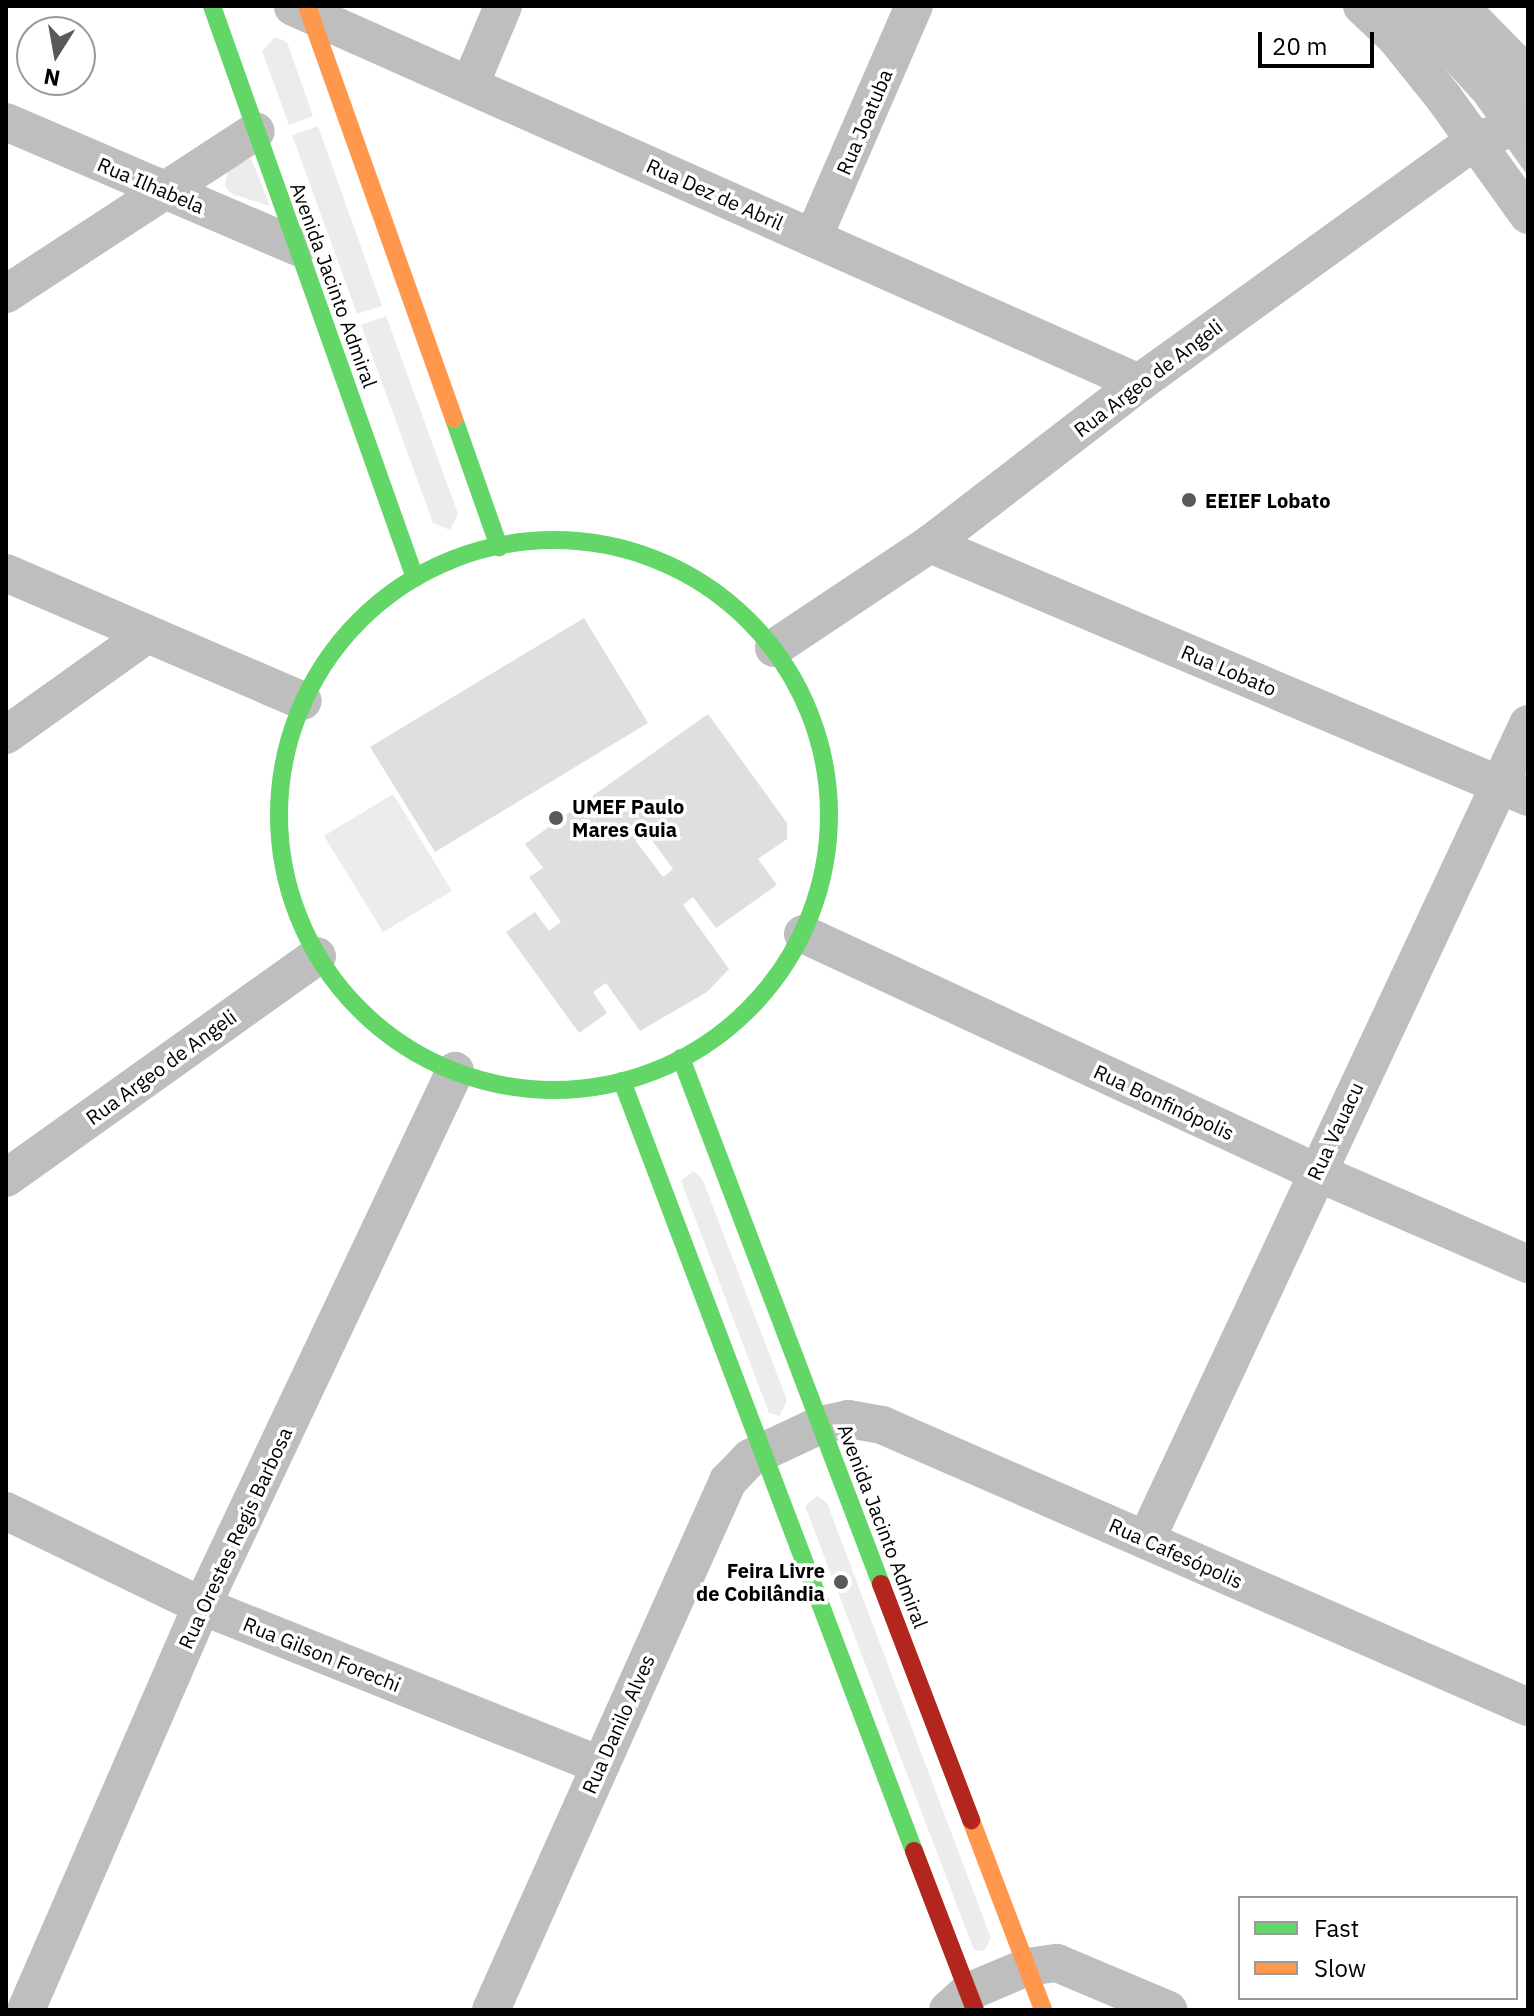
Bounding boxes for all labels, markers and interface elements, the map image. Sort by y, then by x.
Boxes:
north arrow [16,16,96,96]
scale bar [1262,16,1378,66]
text: 20 m [1272,30,1327,62]
text: N [41,62,62,94]
street label: Rua Joatuba [831,66,897,178]
street label: Rua Ilhabela [94,152,208,218]
street label: Rua Dez de Abril [643,153,787,235]
street label: Avenida Jacinto Admiral [286,179,382,391]
street label: Rua Argeo de Angeli [1069,314,1227,442]
place label: EEIEF Lobato [1205,488,1330,512]
marker: EEIEF Lobato [1180,491,1198,509]
street label: Rua Lobato [1178,639,1280,701]
place label: UMEF Paulo Mares Guia [572,794,684,841]
marker: UMEF Paulo Mares Guia [547,809,565,827]
street label: Rua Argeo de Angeli [81,1004,241,1130]
street label: Rua Bonfinópolis [1090,1059,1238,1145]
street label: Rua Vauacu [1302,1078,1368,1184]
street label: Avenida Jacinto Admiral [833,1420,933,1632]
street label: Rua Orestes Regis Barbosa [173,1423,297,1653]
street label: Rua Cafesópolis [1105,1513,1247,1593]
place label: Feira Livre de Cobilândia [696,1558,825,1605]
marker: Feira Livre de Cobilândia [832,1573,850,1591]
street label: Rua Gilson Forechi [240,1612,404,1696]
street label: Rua Danilo Alves [577,1651,659,1797]
legend [1238,1896,1518,2000]
text: Fast [1314,1912,1359,1944]
text: Slow [1314,1952,1366,1984]

